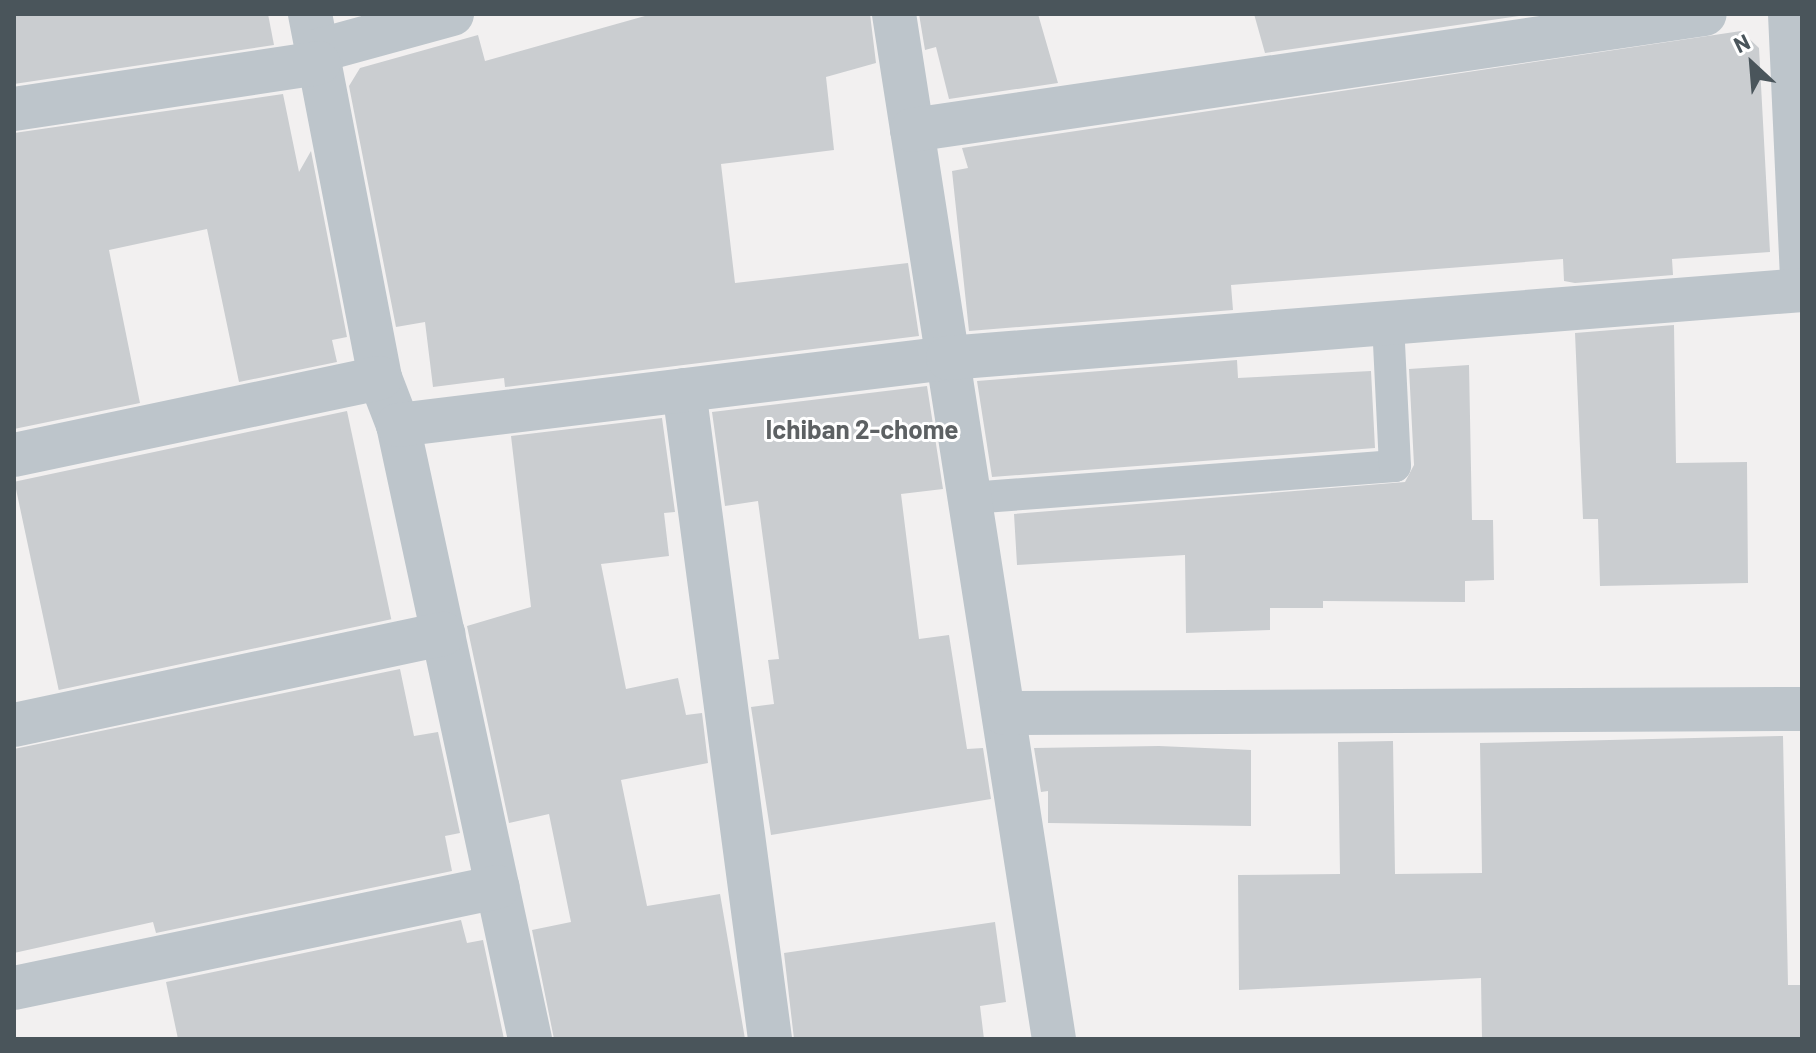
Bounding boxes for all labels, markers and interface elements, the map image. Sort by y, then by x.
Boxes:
north arrow [1712,24,1792,104]
text: N [1729,28,1754,57]
district label: Ichiban 2-chome [765,413,959,445]

